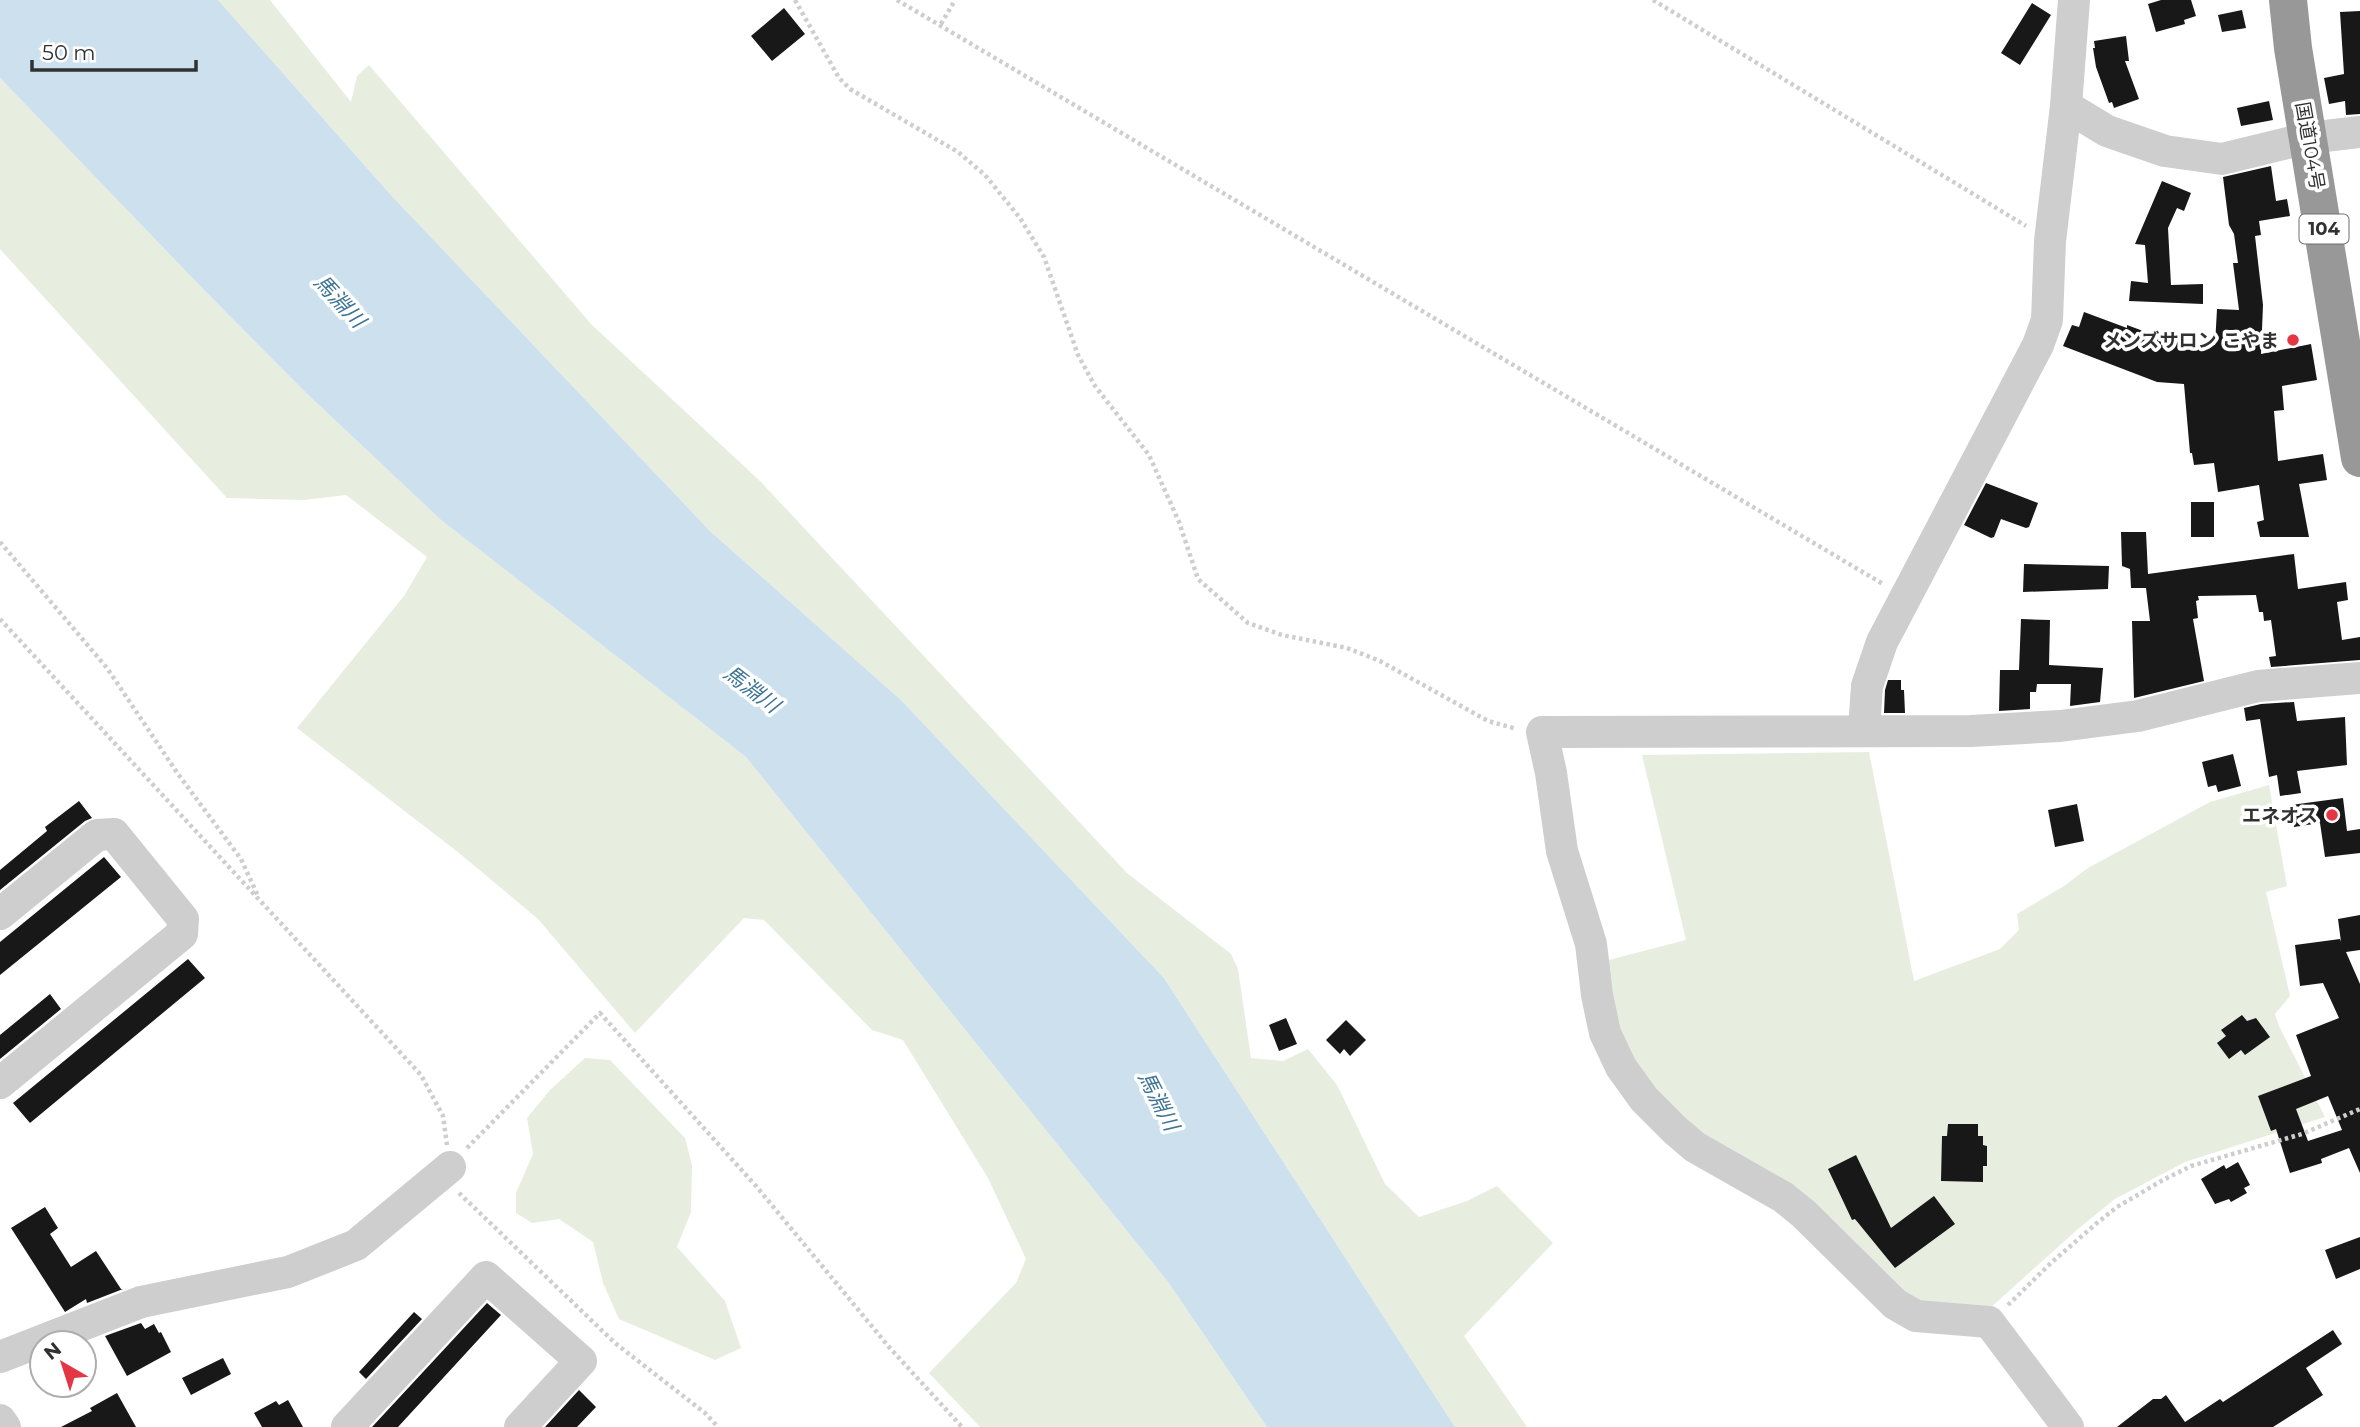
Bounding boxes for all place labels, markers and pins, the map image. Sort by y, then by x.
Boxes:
place label: メンズサロン こやま [2103,329,2279,352]
marker: メンズサロン こやま [2285,332,2301,348]
place label: エネオス [2242,804,2318,827]
marker: エネオス [2324,807,2340,823]

